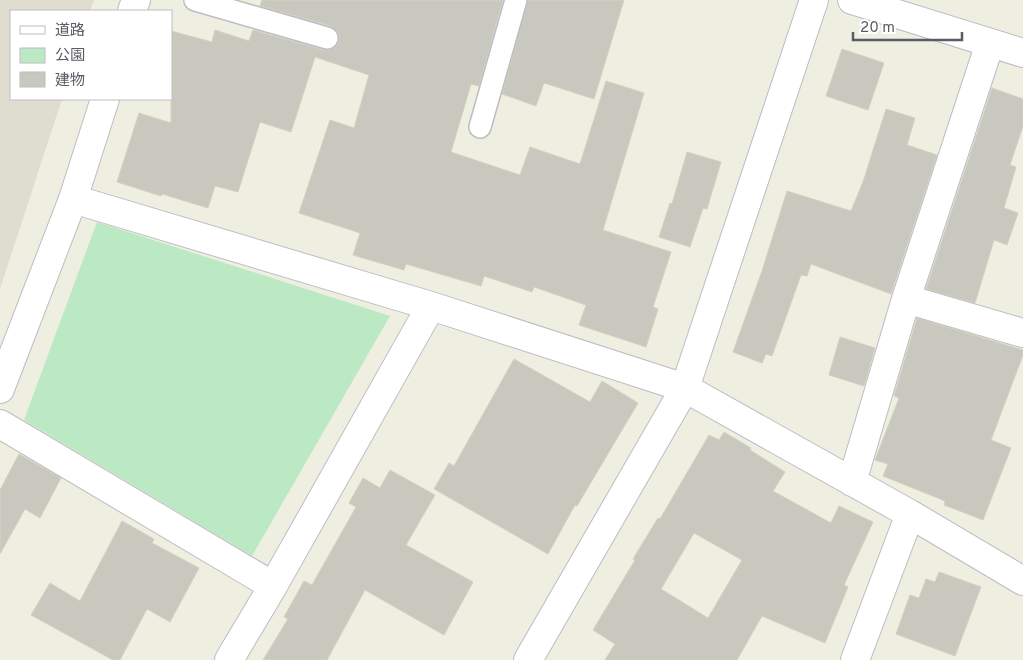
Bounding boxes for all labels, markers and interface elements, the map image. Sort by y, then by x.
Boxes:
legend [10,10,172,100]
scale bar [853,10,962,42]
text: 20 m [860,19,895,38]
text: 道路 [55,22,85,41]
text: 公園 [55,47,85,66]
text: 建物 [55,72,85,91]

